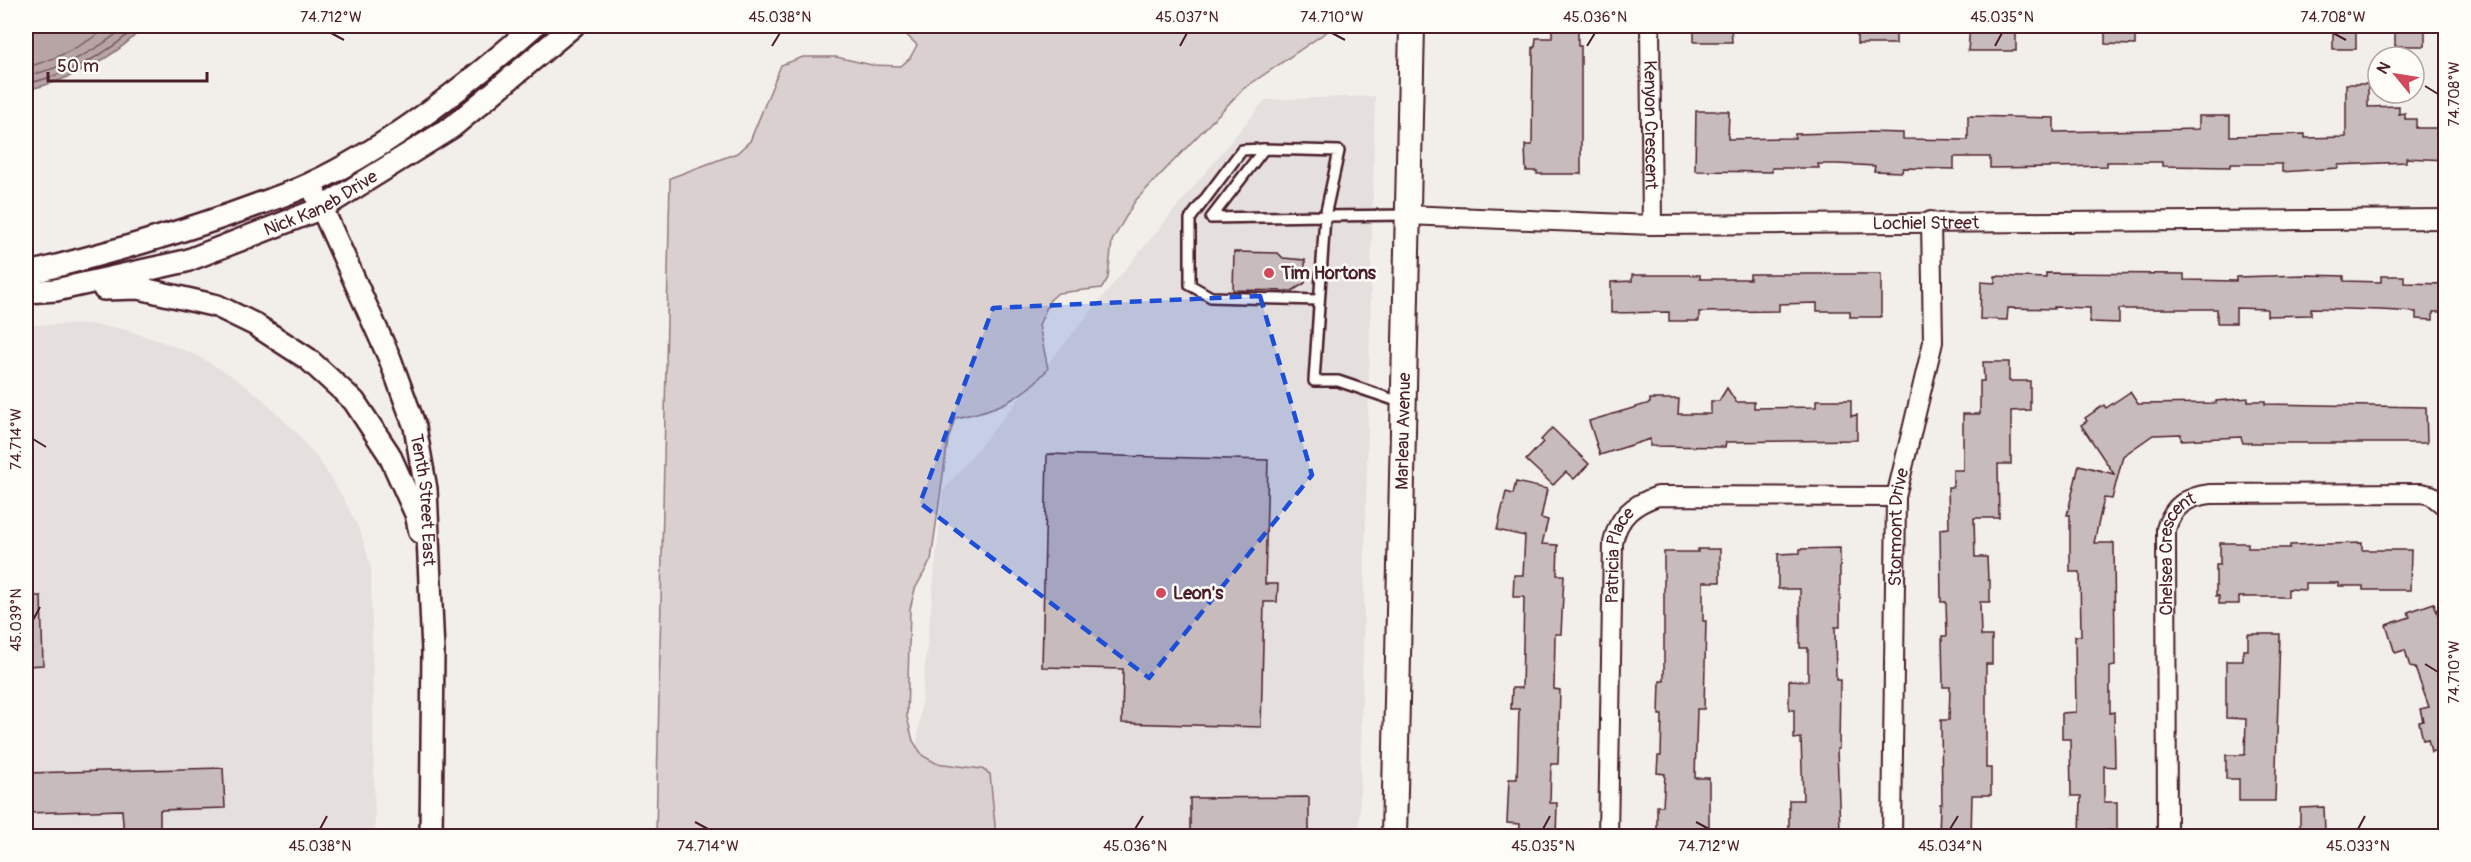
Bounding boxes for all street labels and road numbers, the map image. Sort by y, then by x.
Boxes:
street label: Kenyon Crescent [1638,60,1663,191]
street label: Nick Kaneb Drive [261,165,382,242]
street label: Lochiel Street [1872,212,1980,235]
street label: Marleau Avenue [1391,372,1416,490]
street label: Tenth Street East [404,432,440,567]
street label: Stormont Drive [1884,466,1915,587]
street label: Chelsea Crescent [2155,487,2200,616]
street label: Patricia Place [1601,502,1640,604]

